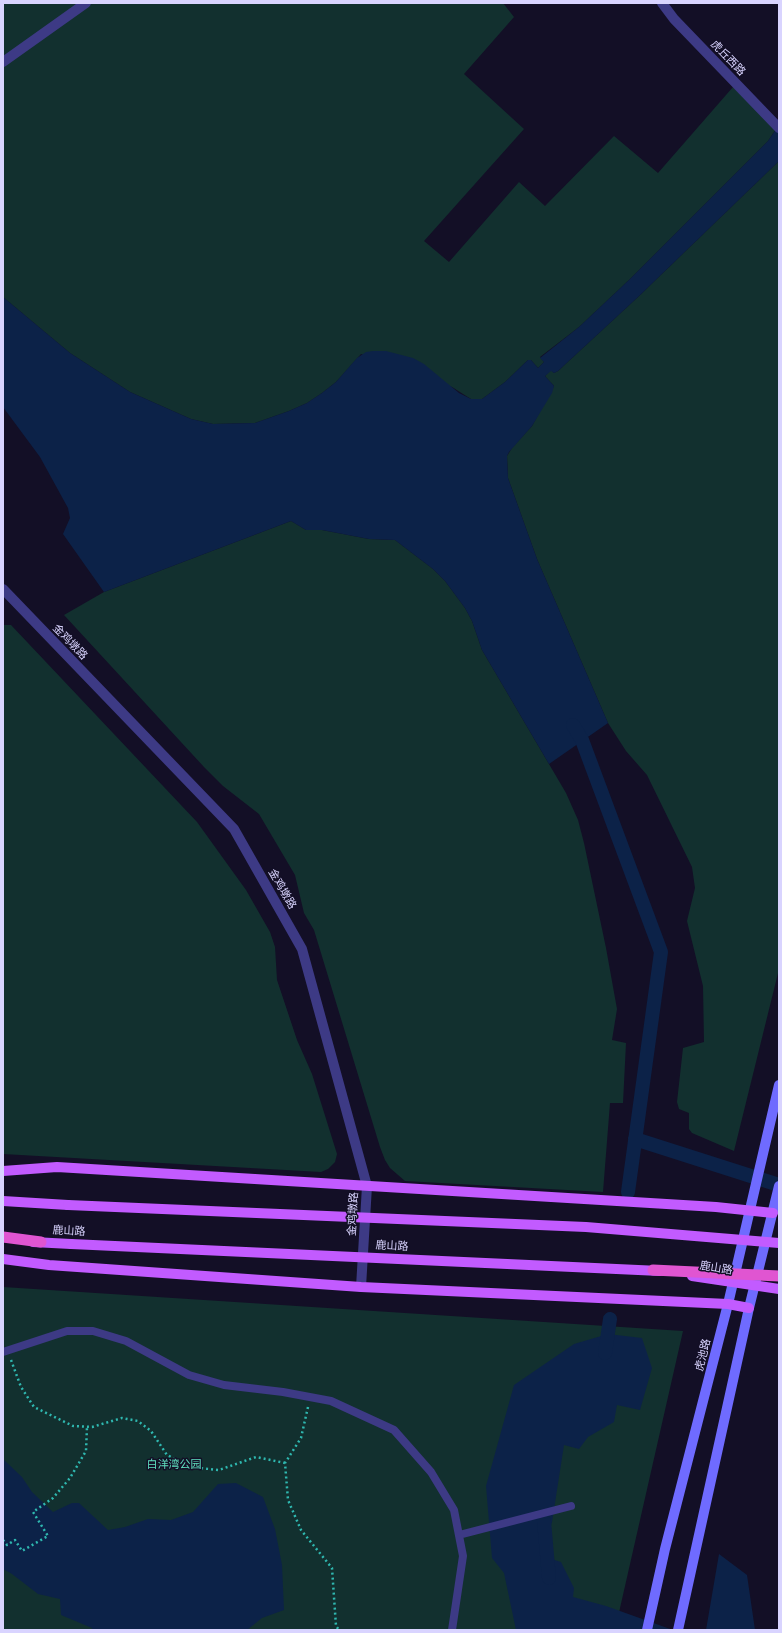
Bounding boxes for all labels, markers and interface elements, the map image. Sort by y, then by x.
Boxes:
street label: 虎丘西路 [708,38,748,78]
street label: 金鸡墩路 [50,622,90,662]
street label: 金鸡墩路 [265,867,299,911]
street label: 金鸡墩路 [345,1192,361,1236]
street label: 鹿山路 [52,1224,86,1238]
street label: 鹿山路 [375,1239,409,1253]
street label: 鹿山路 [699,1259,733,1277]
street label: 虎池路 [693,1337,713,1373]
park label: 白洋湾公园 [147,1458,201,1472]

